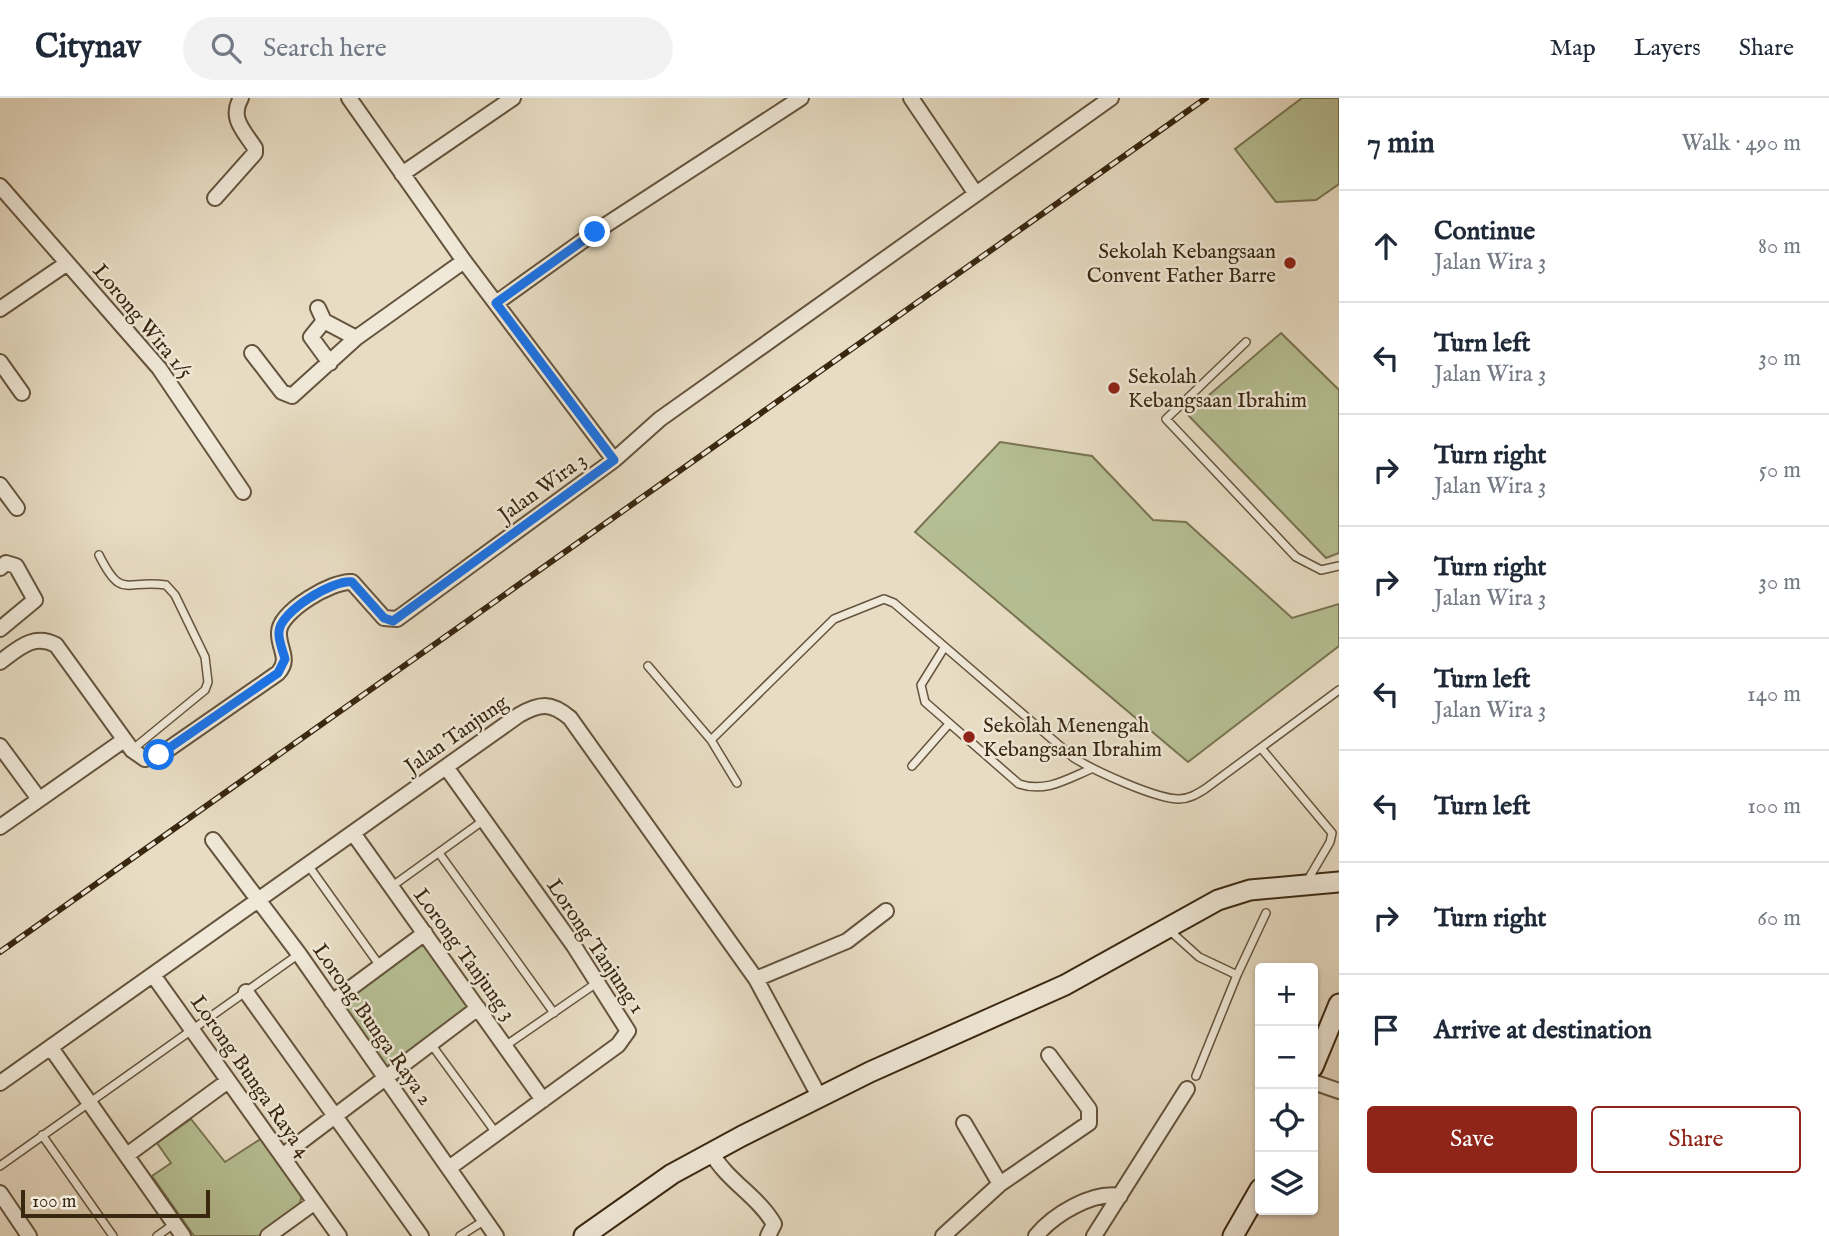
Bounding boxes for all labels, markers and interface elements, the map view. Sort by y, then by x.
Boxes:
search box [183,17,673,80]
text: Citynav [35,27,141,69]
icon: search [207,29,245,67]
text: Search here [263,32,387,65]
text: Map [1550,33,1596,64]
text: Layers [1634,33,1701,64]
text: Share [1739,33,1794,64]
text: 7 min [1367,125,1435,163]
text: Walk · 490 m [1681,129,1801,158]
text: Continue [1434,215,1535,248]
route end [579,216,610,247]
icon: ahead [1367,227,1405,265]
text: 80 m [1758,232,1801,261]
place label: Sekolah Kebangsaan Convent Father Barre [1087,239,1276,290]
text: Jalan Wira 3 [1434,248,1546,277]
marker: Sekolah Kebangsaan Convent Father Barre [1282,255,1298,271]
street label: Lorong Wira 1/5 [86,259,198,385]
text: Turn left [1434,327,1531,360]
icon: left [1367,339,1405,377]
text: 30 m [1758,344,1801,373]
text: Jalan Wira 3 [1434,360,1546,389]
place label: Sekolah Kebangsaan Ibrahim [1128,364,1307,415]
marker: Sekolah Kebangsaan Ibrahim [1106,380,1122,396]
text: Turn right [1434,439,1547,472]
street label: Jalan Wira 3 [492,447,592,530]
icon: right [1367,451,1405,489]
text: 50 m [1759,456,1801,485]
text: Jalan Wira 3 [1434,472,1546,501]
text: Turn right [1434,551,1547,584]
icon: right [1367,563,1405,601]
text: 30 m [1758,568,1801,597]
text: Jalan Wira 3 [1434,584,1546,613]
text: Turn left [1434,663,1531,696]
icon: left [1367,675,1405,713]
text: 140 m [1747,680,1801,709]
street label: Jalan Tanjung [398,689,514,782]
text: Jalan Wira 3 [1434,696,1546,725]
place label: Sekolah Menengah Kebangsaan Ibrahim [983,713,1162,764]
marker: Sekolah Menengah Kebangsaan Ibrahim [961,729,977,745]
route start [143,739,174,770]
icon: left [1367,787,1405,825]
text: Turn left [1434,790,1531,823]
text: 100 m [1747,792,1801,821]
street label: Lorong Tanjung 1 [540,874,650,1020]
street label: Lorong Tanjung 3 [407,883,521,1026]
icon: right [1367,899,1405,937]
text: Turn right [1434,902,1547,935]
text: 60 m [1757,904,1801,933]
street label: Lorong Bunga Raya 2 [306,938,438,1111]
map controls [1255,963,1318,1215]
button: + [1255,963,1318,1026]
street label: Lorong Bunga Raya 4 [184,990,316,1164]
icon: arrive [1367,1011,1405,1049]
text: Arrive at destination [1434,1014,1652,1047]
button: − [1255,1026,1318,1089]
button: locate [1255,1089,1318,1152]
button: Save [1367,1106,1577,1173]
button: Share [1591,1106,1801,1173]
button: layers [1255,1152,1318,1215]
scale bar [21,1187,210,1219]
text: 100 m [32,1190,76,1214]

